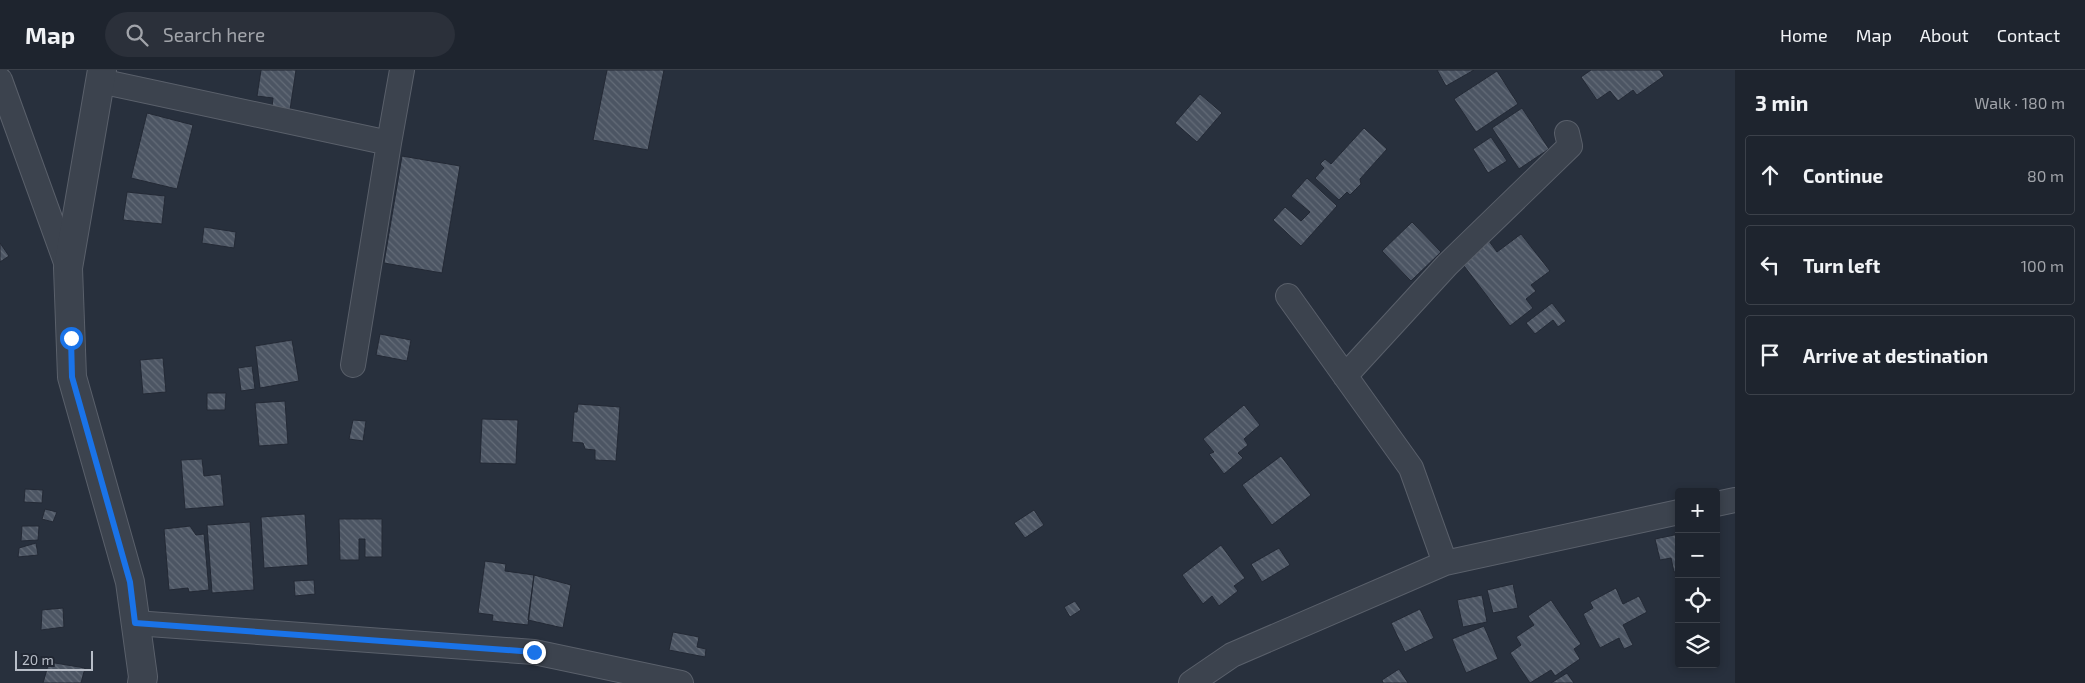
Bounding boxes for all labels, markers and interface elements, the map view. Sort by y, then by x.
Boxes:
search box [105,12,455,57]
text: Map [25,20,75,49]
icon: search [123,21,151,49]
text: Search here [163,23,265,46]
text: Home [1780,24,1828,46]
text: Map [1856,24,1892,46]
text: About [1920,24,1969,46]
text: Contact [1997,24,2060,46]
text: 3 min [1755,90,1808,115]
text: Walk · 180 m [1974,93,2065,112]
icon: ahead [1756,161,1784,189]
text: Continue [1803,164,1883,187]
text: 80 m [2027,166,2064,185]
icon: left [1756,251,1784,279]
text: Turn left [1803,254,1880,277]
text: 100 m [2021,256,2064,275]
route start [60,327,83,350]
icon: arrive [1756,341,1784,369]
text: Arrive at destination [1803,344,1988,367]
map controls [1675,488,1720,668]
button: + [1675,488,1720,533]
button: − [1675,533,1720,578]
button: locate [1675,578,1720,623]
button: layers [1675,623,1720,668]
route end [523,641,546,664]
scale bar [15,648,92,671]
text: 20 m [22,651,54,668]

